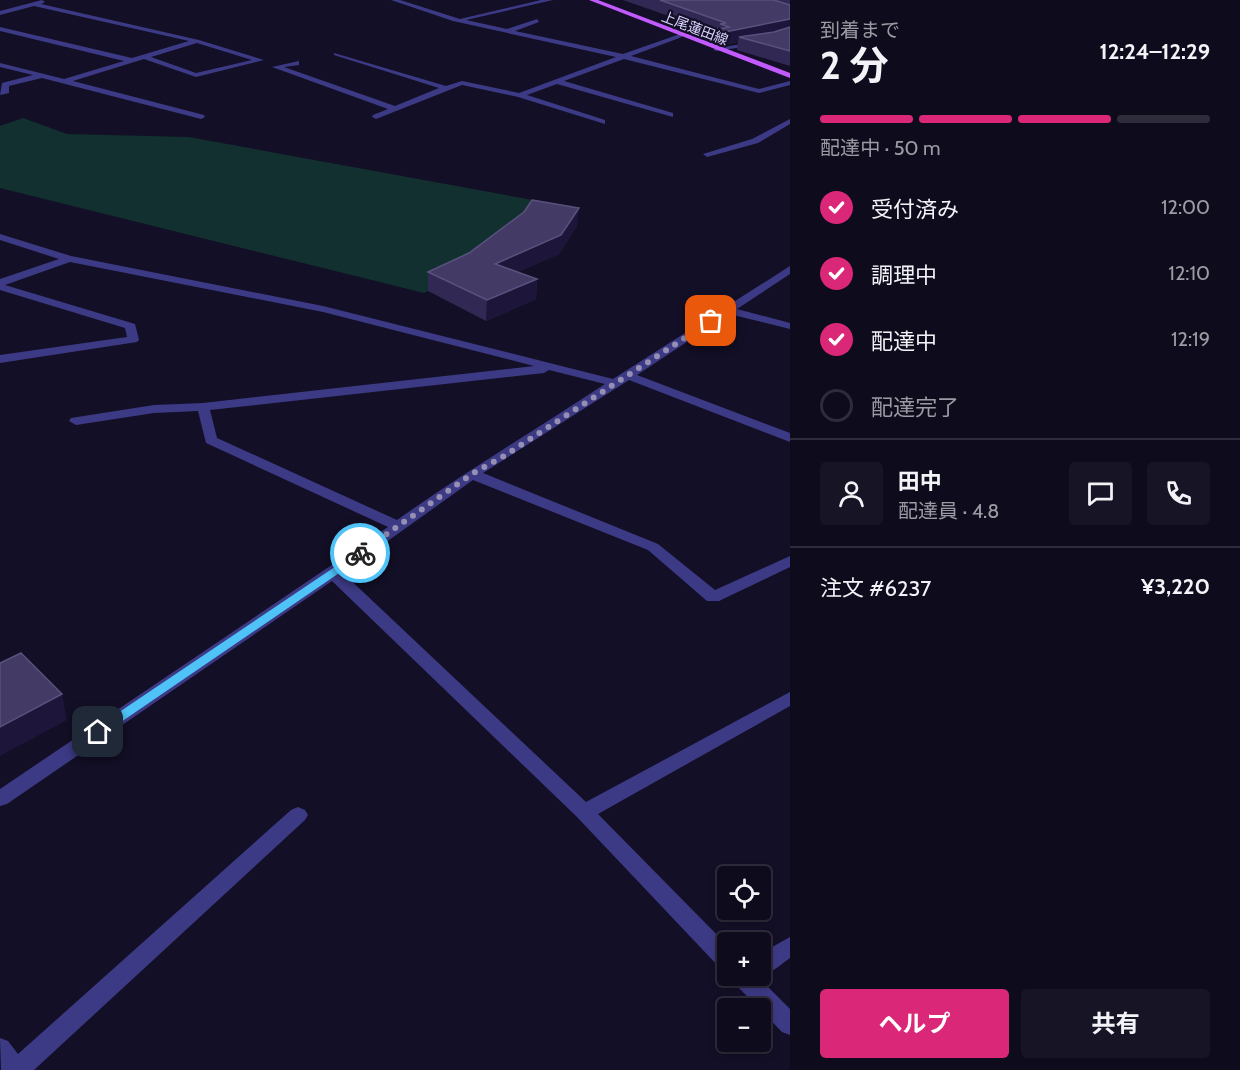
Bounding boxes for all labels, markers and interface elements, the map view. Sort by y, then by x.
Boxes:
street label: 上尾蓮田線 [659,7,731,49]
text: 到着まで [820,18,900,42]
text: 12:24–12:29 [1100,38,1210,65]
text: 2 分 [820,41,888,89]
text: 配達中 · 50 m [820,136,941,160]
icon: check [820,191,853,224]
text: 12:00 [1161,195,1210,219]
text: 受付済み [871,196,959,223]
icon: check [820,257,853,290]
text: 12:10 [1168,261,1210,285]
text: 調理中 [871,262,937,289]
pin [685,295,736,346]
icon: bag [694,304,727,337]
icon: check [820,323,853,356]
text: 12:19 [1171,327,1210,351]
text: 配達中 [871,328,937,355]
text: 配達完了 [871,394,959,421]
button: person [820,462,883,525]
button: chat [1069,462,1132,525]
button: phone [1147,462,1210,525]
text: 田中 [898,468,942,495]
text: 配達員 · 4.8 [898,499,999,523]
courier [330,523,390,583]
icon: bike [344,537,377,570]
text: ¥3,220 [1141,573,1210,600]
text: 注文 #6237 [820,575,931,602]
pin [72,706,123,757]
icon: home [81,715,114,748]
map controls [717,866,771,1052]
button: locate [717,866,771,920]
button: + [717,932,771,986]
button: ヘルプ [820,989,1009,1058]
button: 共有 [1021,989,1210,1058]
button: − [717,998,771,1052]

